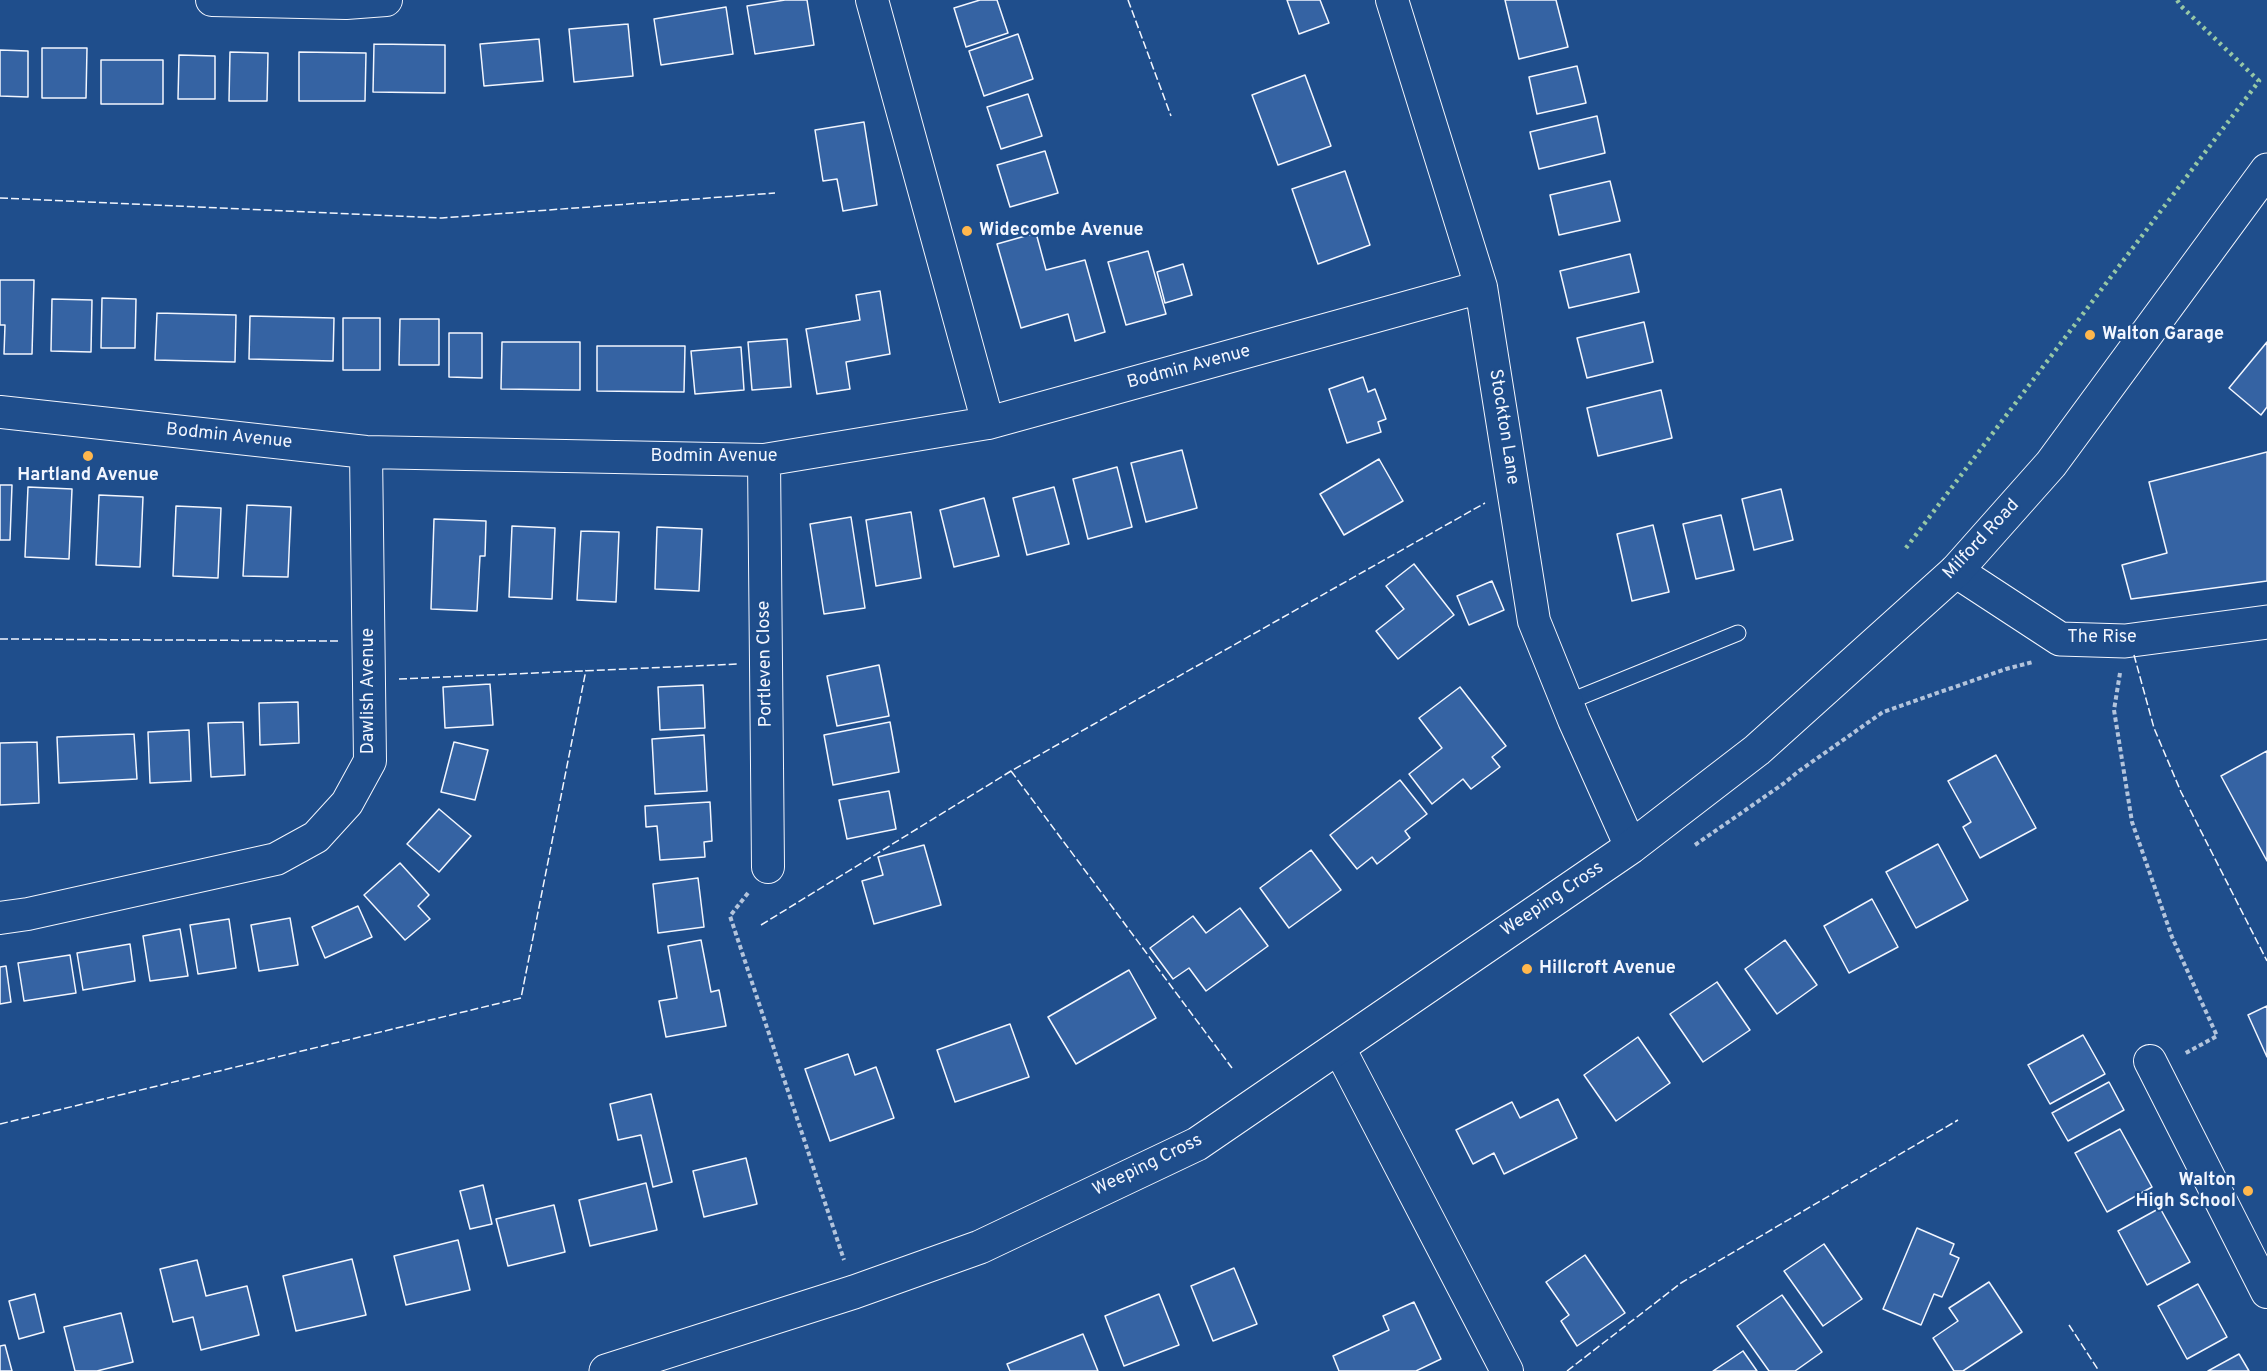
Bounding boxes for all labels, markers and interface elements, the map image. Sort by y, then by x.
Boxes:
place label: Widecombe Avenue [979,220,1144,242]
marker: Widecombe Avenue [960,224,974,238]
place label: Walton Garage [2102,324,2224,346]
marker: Walton Garage [2083,328,2097,342]
street label: Bodmin Avenue [1125,341,1253,395]
street label: Stockton Lane [1483,368,1523,486]
street label: Bodmin Avenue [165,420,293,454]
street label: Bodmin Avenue [651,446,777,468]
marker: Hartland Avenue [81,449,95,463]
place label: Hartland Avenue [17,465,159,487]
street label: Milford Road [1939,495,2025,585]
street label: Portleven Close [754,601,778,727]
street label: The Rise [2067,627,2137,649]
street label: Dawlish Avenue [358,628,380,754]
street label: Weeping Cross [1498,858,1608,942]
place label: Hillcroft Avenue [1539,958,1676,980]
marker: Hillcroft Avenue [1520,962,1534,976]
street label: Weeping Cross [1090,1130,1206,1202]
place label: Walton High School [2135,1170,2236,1212]
marker: Walton High School [2241,1184,2255,1198]

